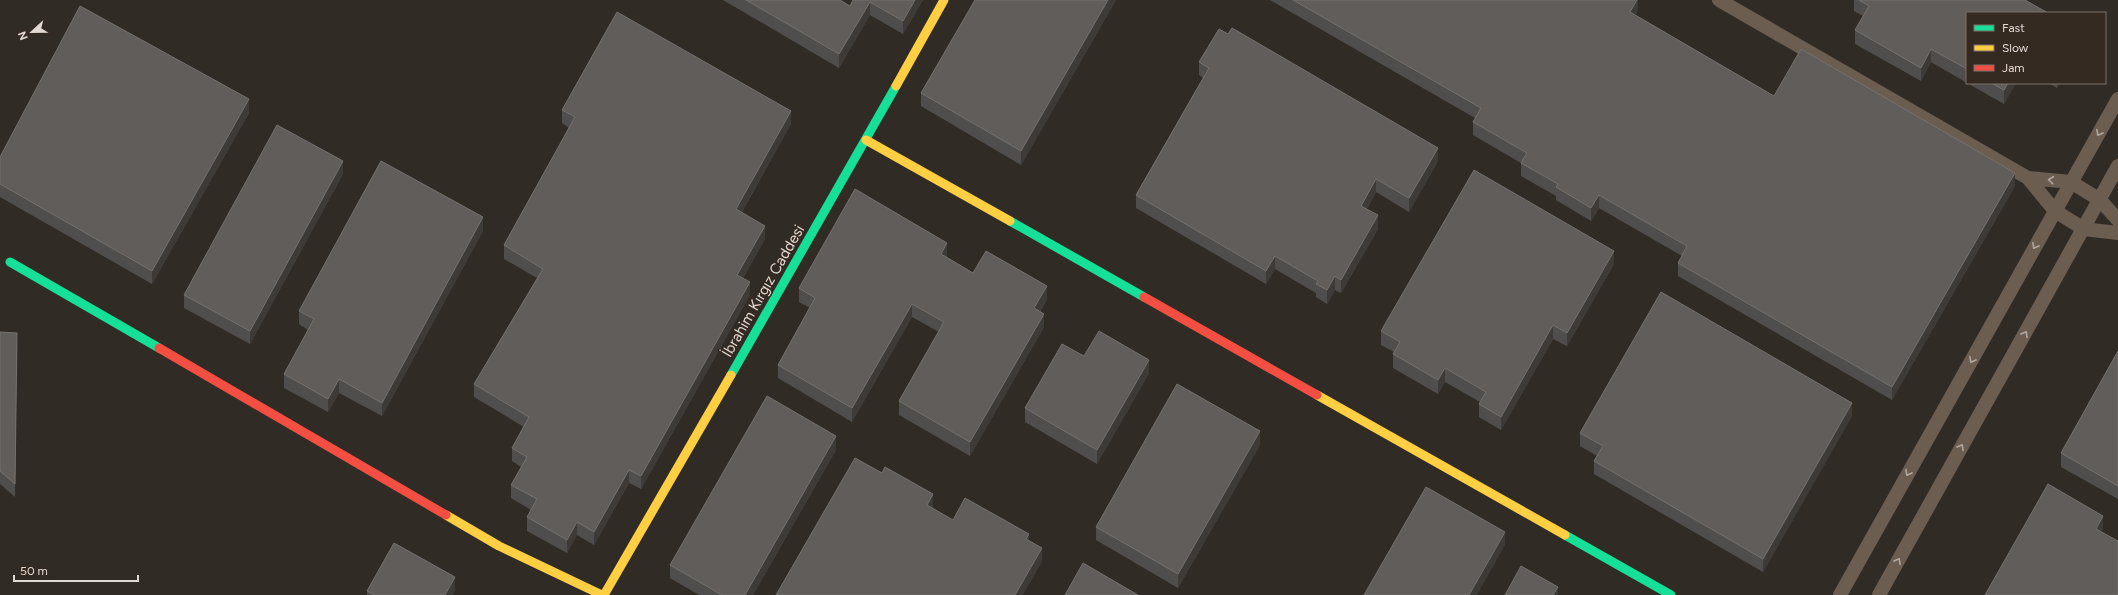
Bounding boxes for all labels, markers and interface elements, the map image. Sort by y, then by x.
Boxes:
north arrow [12,12,52,52]
legend [1966,12,2106,84]
text: Fast [2002,21,2025,35]
text: N [16,29,31,42]
text: Slow [2002,41,2029,55]
text: Jam [2002,61,2025,75]
one-way arrow [2096,129,2103,136]
one-way arrow [2048,176,2054,185]
street label: İbrahim Kırgız Caddesi [718,222,808,360]
one-way arrow [2033,242,2040,249]
one-way arrow [2020,331,2027,338]
one-way arrow [1969,355,1976,363]
one-way arrow [1957,444,1964,452]
one-way arrow [1906,469,1913,476]
scale bar [14,557,138,583]
one-way arrow [1893,558,1901,565]
text: 50 m [20,564,48,578]

